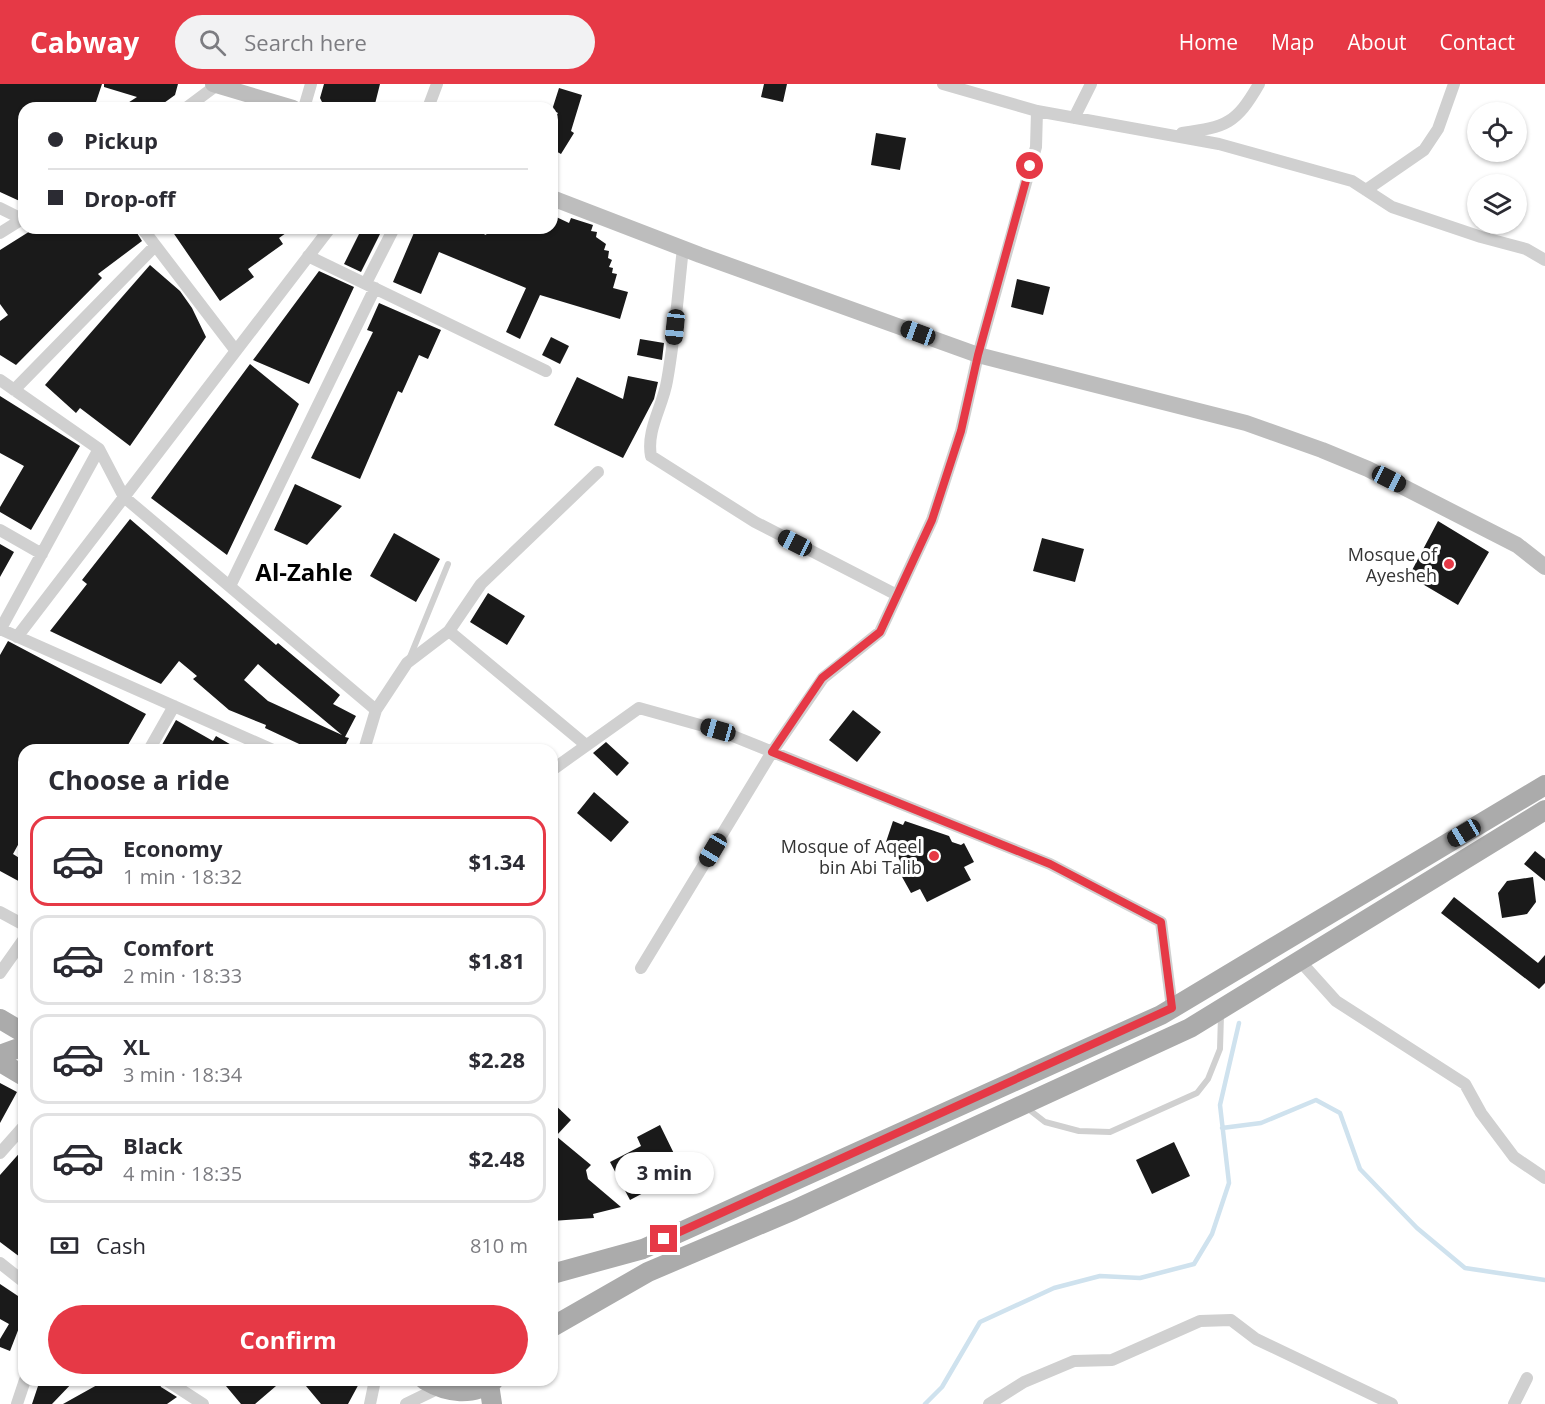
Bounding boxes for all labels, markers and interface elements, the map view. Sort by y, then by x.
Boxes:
search box [175,15,595,69]
text: Cabway [30,23,139,61]
icon: search [196,26,229,59]
text: Search here [244,27,367,57]
text: Home [1179,28,1238,56]
text: Map [1271,28,1314,56]
text: About [1347,28,1407,56]
text: Contact [1440,28,1515,56]
map controls [1467,102,1527,234]
button: locate [1467,102,1527,162]
text: Pickup [84,125,158,155]
route start [1016,152,1043,179]
button: layers [1467,174,1527,234]
text: Drop-off [84,183,176,213]
car [664,308,686,346]
car [898,318,938,348]
car [1369,463,1409,495]
car [775,527,815,559]
place label: Mosque of Ayesheh [1348,542,1438,587]
district label: Al-Zahle [255,555,353,588]
marker: Mosque of Ayesheh [1442,557,1456,571]
car [698,716,738,744]
text: Choose a ride [48,761,230,798]
car [1444,816,1484,850]
car [696,830,730,870]
text: Economy [123,833,222,863]
icon: car [51,834,105,888]
place label: Mosque of Aqeel bin Abi Talib [781,834,922,879]
text: $1.34 [468,846,525,876]
marker: Mosque of Aqeel bin Abi Talib [927,849,941,863]
text: 1 min · 18:32 [123,863,242,890]
text: Comfort [123,932,214,962]
icon: car [51,933,105,987]
text: $1.81 [468,945,525,975]
text: 2 min · 18:33 [123,962,242,989]
text: XL [123,1031,150,1061]
icon: car [51,1032,105,1086]
text: $2.28 [468,1044,525,1074]
text: 3 min · 18:34 [123,1061,242,1088]
text: Black [123,1130,183,1160]
icon: car [51,1131,105,1185]
text: $2.48 [468,1143,525,1173]
callout: 3 min [614,1152,714,1194]
text: 3 min [637,1159,692,1186]
text: 4 min · 18:35 [123,1160,242,1187]
route end [650,1225,677,1252]
icon: cash [48,1229,81,1262]
text: Cash [96,1230,146,1260]
text: 810 m [470,1232,528,1259]
button: Confirm [48,1305,528,1374]

